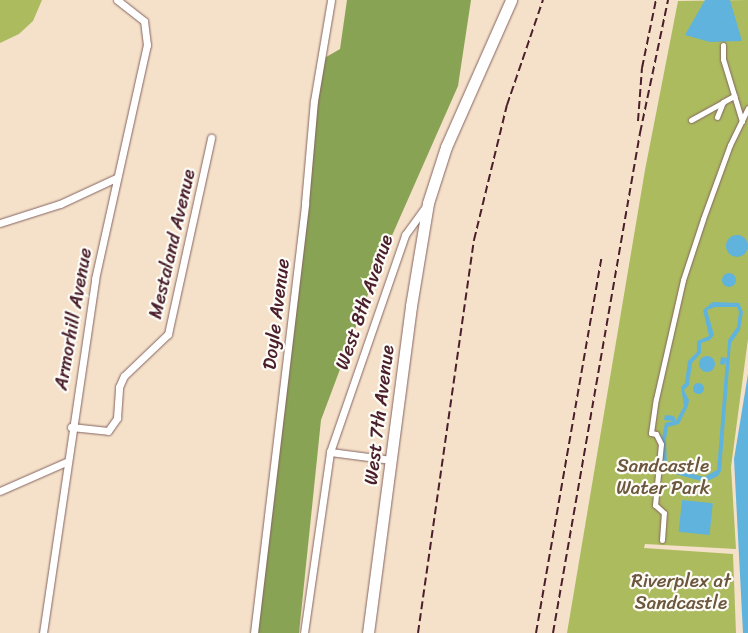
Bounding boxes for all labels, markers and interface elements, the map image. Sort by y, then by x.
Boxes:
street label: Mestaland Avenue [144,167,200,321]
street label: West 8th Avenue [330,231,398,373]
street label: Armorhill Avenue [49,246,97,392]
street label: Doyle Avenue [258,257,294,371]
street label: West 7th Avenue [359,344,399,486]
park label: Sandcastle Water Park [616,455,710,499]
park label: Riverplex at Sandcastle [631,570,731,614]

